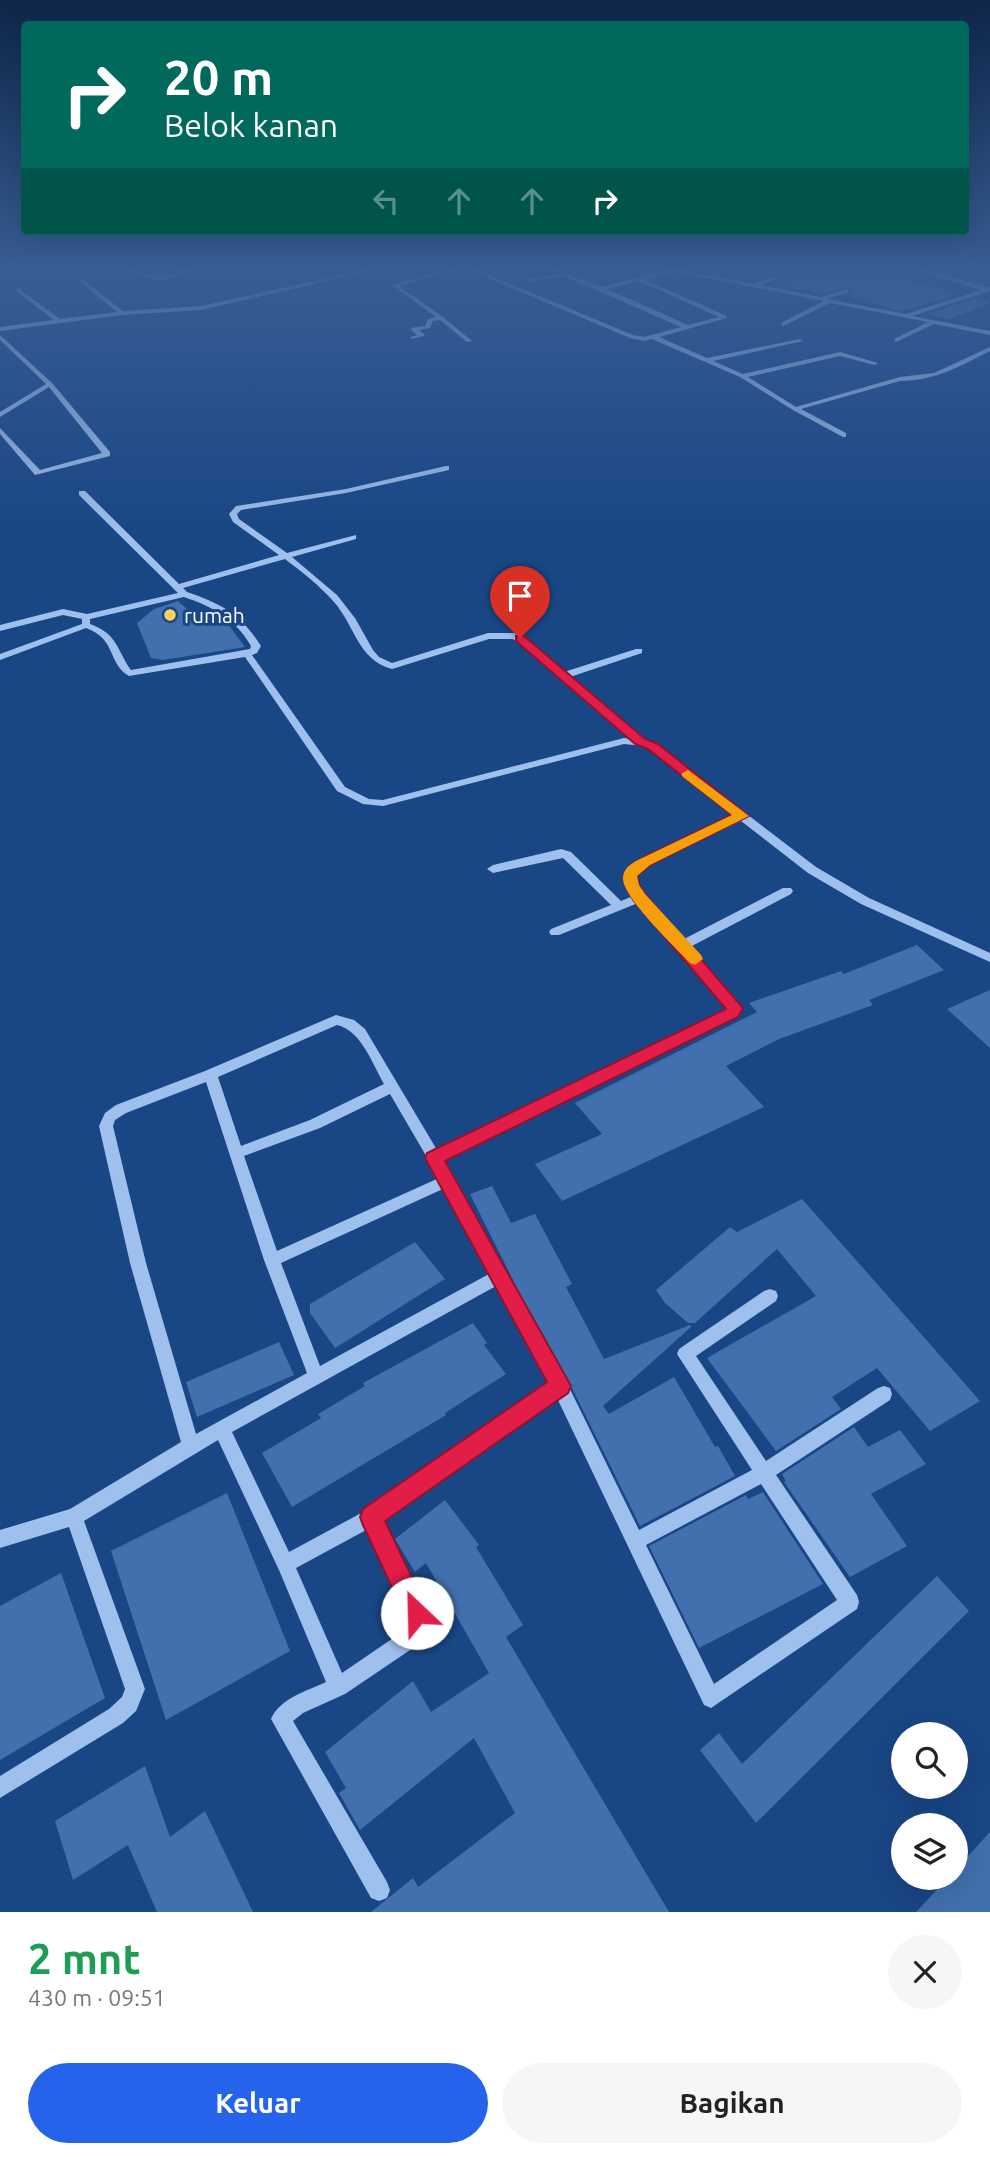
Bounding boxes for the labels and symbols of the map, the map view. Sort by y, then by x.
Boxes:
pin [490,566,550,638]
place label: rumah [184,603,245,627]
marker: rumah [162,607,178,623]
position arrow [380,1576,454,1650]

